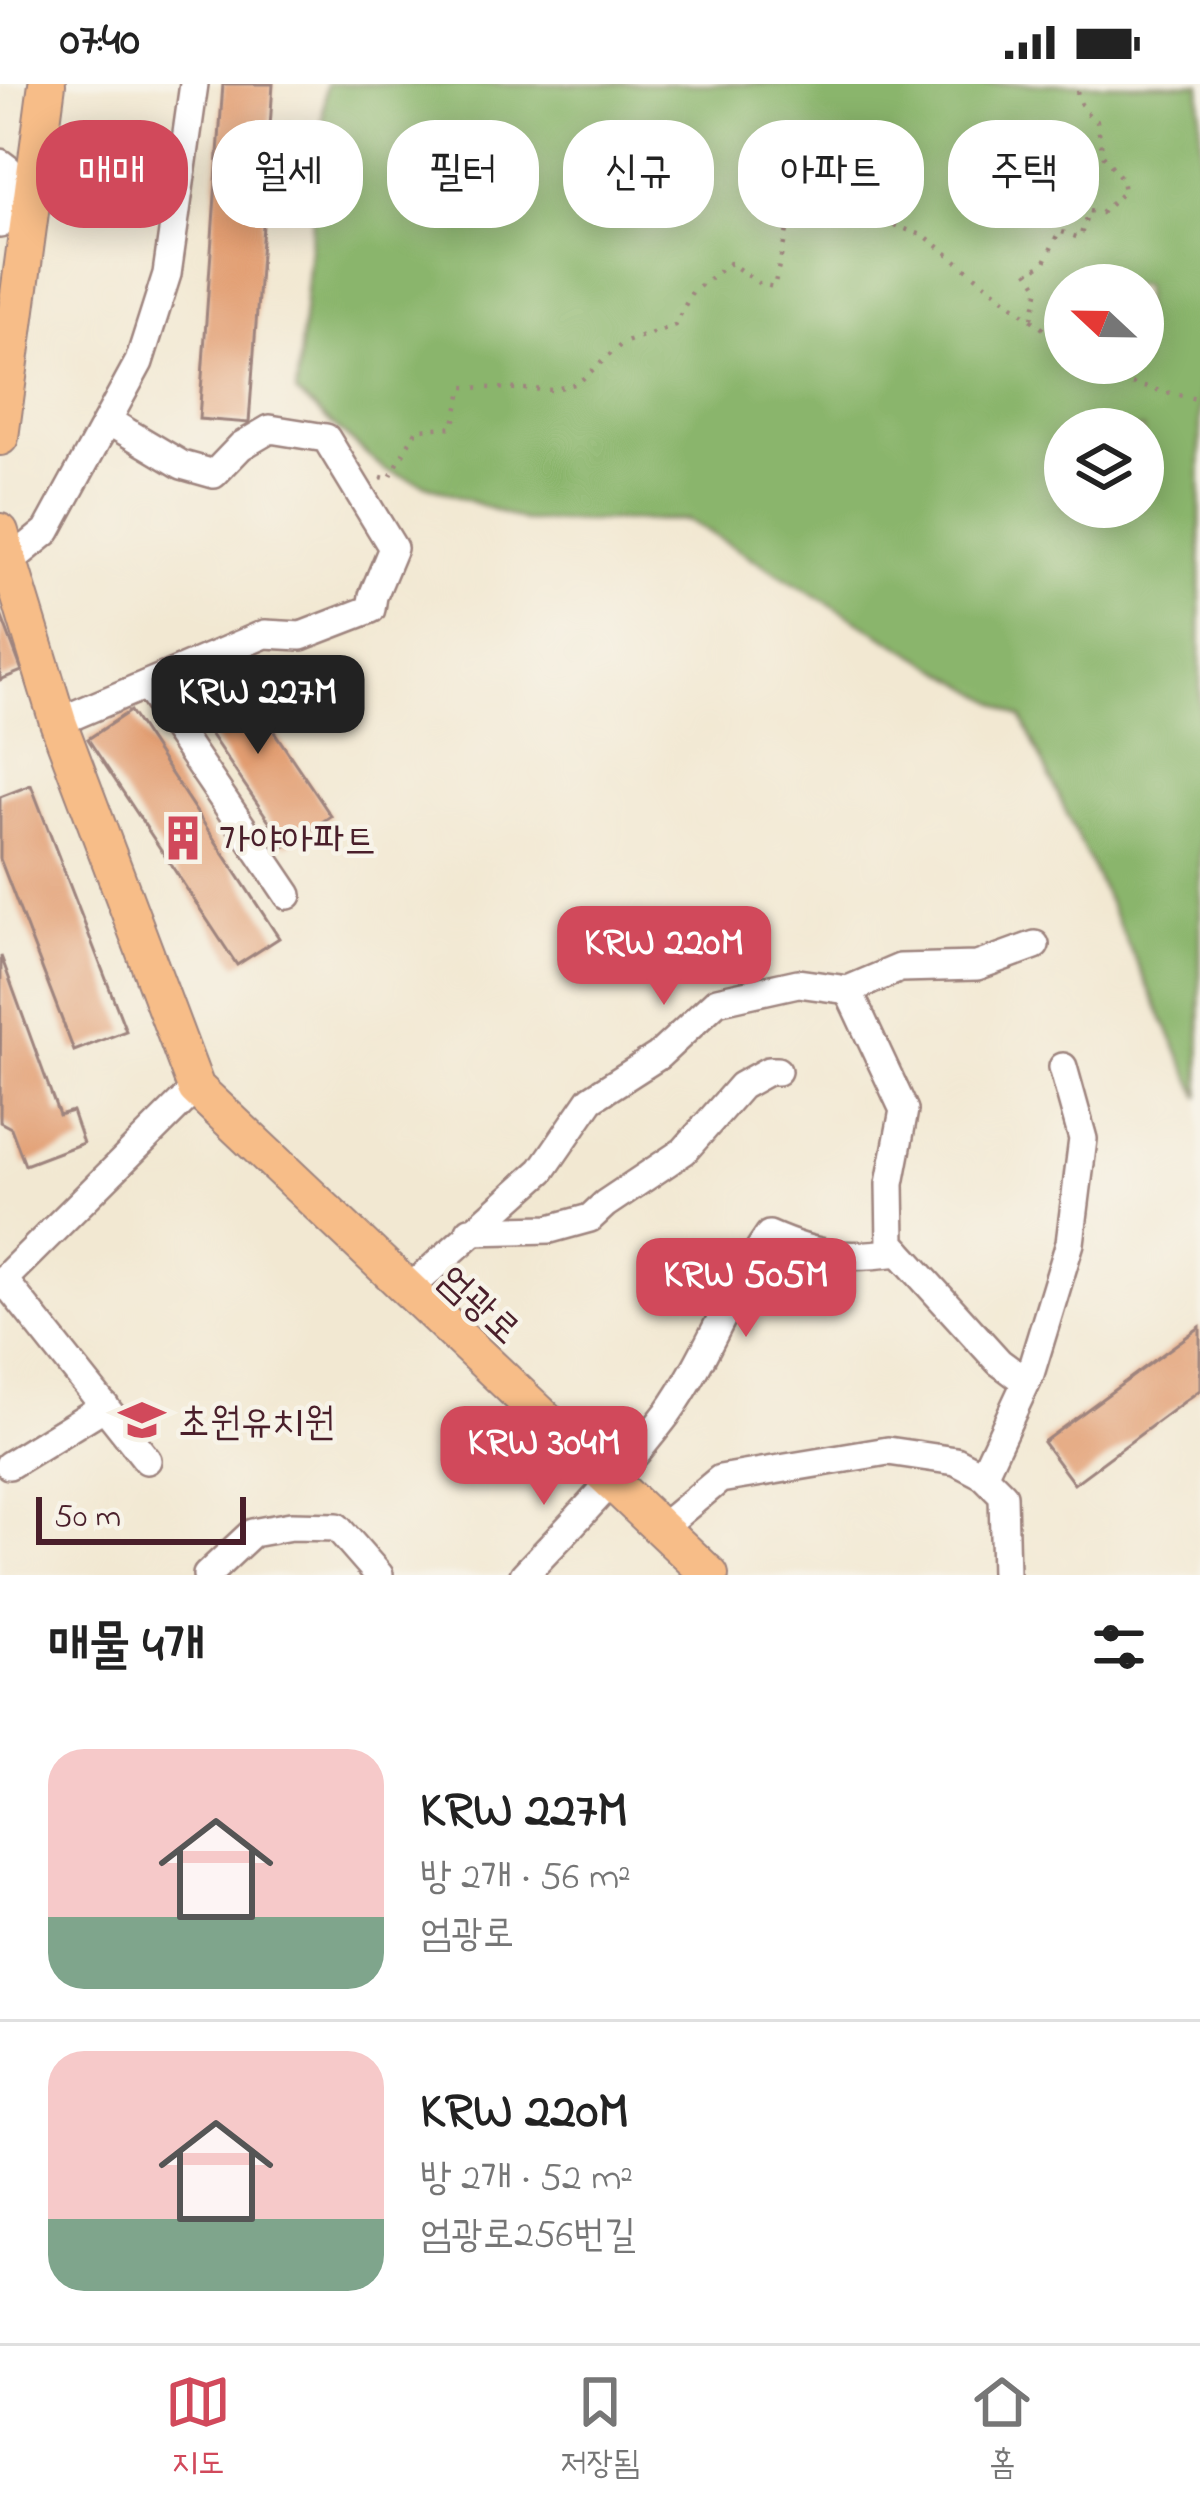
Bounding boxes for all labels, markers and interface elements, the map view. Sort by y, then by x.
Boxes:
text: 07:40 [60,9,140,75]
chip: 매매 [36,120,188,228]
chip: 월세 [212,120,363,228]
chip: 필터 [387,120,539,228]
chip: 신규 [563,120,714,228]
chip: 아파트 [738,120,924,228]
chip: 주택 [948,120,1099,228]
north arrow [1044,264,1164,384]
map controls [1044,264,1164,528]
button: layers [1044,408,1164,528]
pin: KRW 227M [134,655,382,757]
text: KRW 227M [179,665,337,722]
building icon: 가야아파트 [158,813,208,863]
place label: 가야아파트 [219,814,376,871]
pin: KRW 220M [540,906,788,1008]
text: KRW 220M [584,916,744,973]
pin: KRW 505M [622,1238,870,1340]
text: KRW 505M [663,1248,829,1305]
street label: 엄광로 [424,1253,532,1359]
school or university icon: 초원유치원 [117,1395,167,1445]
place label: 초원유치원 [178,1396,335,1453]
pin: KRW 304M [420,1406,668,1508]
text: KRW 304M [467,1416,621,1473]
scale bar [36,1491,246,1544]
text: 50 m [54,1494,121,1542]
text: 매물 4개 [48,1610,205,1685]
icon: filters [1086,1614,1152,1680]
text: KRW 227M [420,1775,628,1850]
icon: home [144,1797,288,1941]
text: 방 2개 · 56 m² [420,1850,631,1907]
text: 엄광로 [420,1907,514,1964]
text: KRW 220M [420,2076,629,2151]
icon: home [144,2099,288,2243]
text: 방 2개 · 52 m² [420,2151,633,2208]
text: 엄광로256번길 [420,2208,636,2265]
tab: 지도 [165,2369,231,2489]
tab: 저장됨 [560,2369,640,2489]
tab: 홈 [969,2369,1035,2489]

